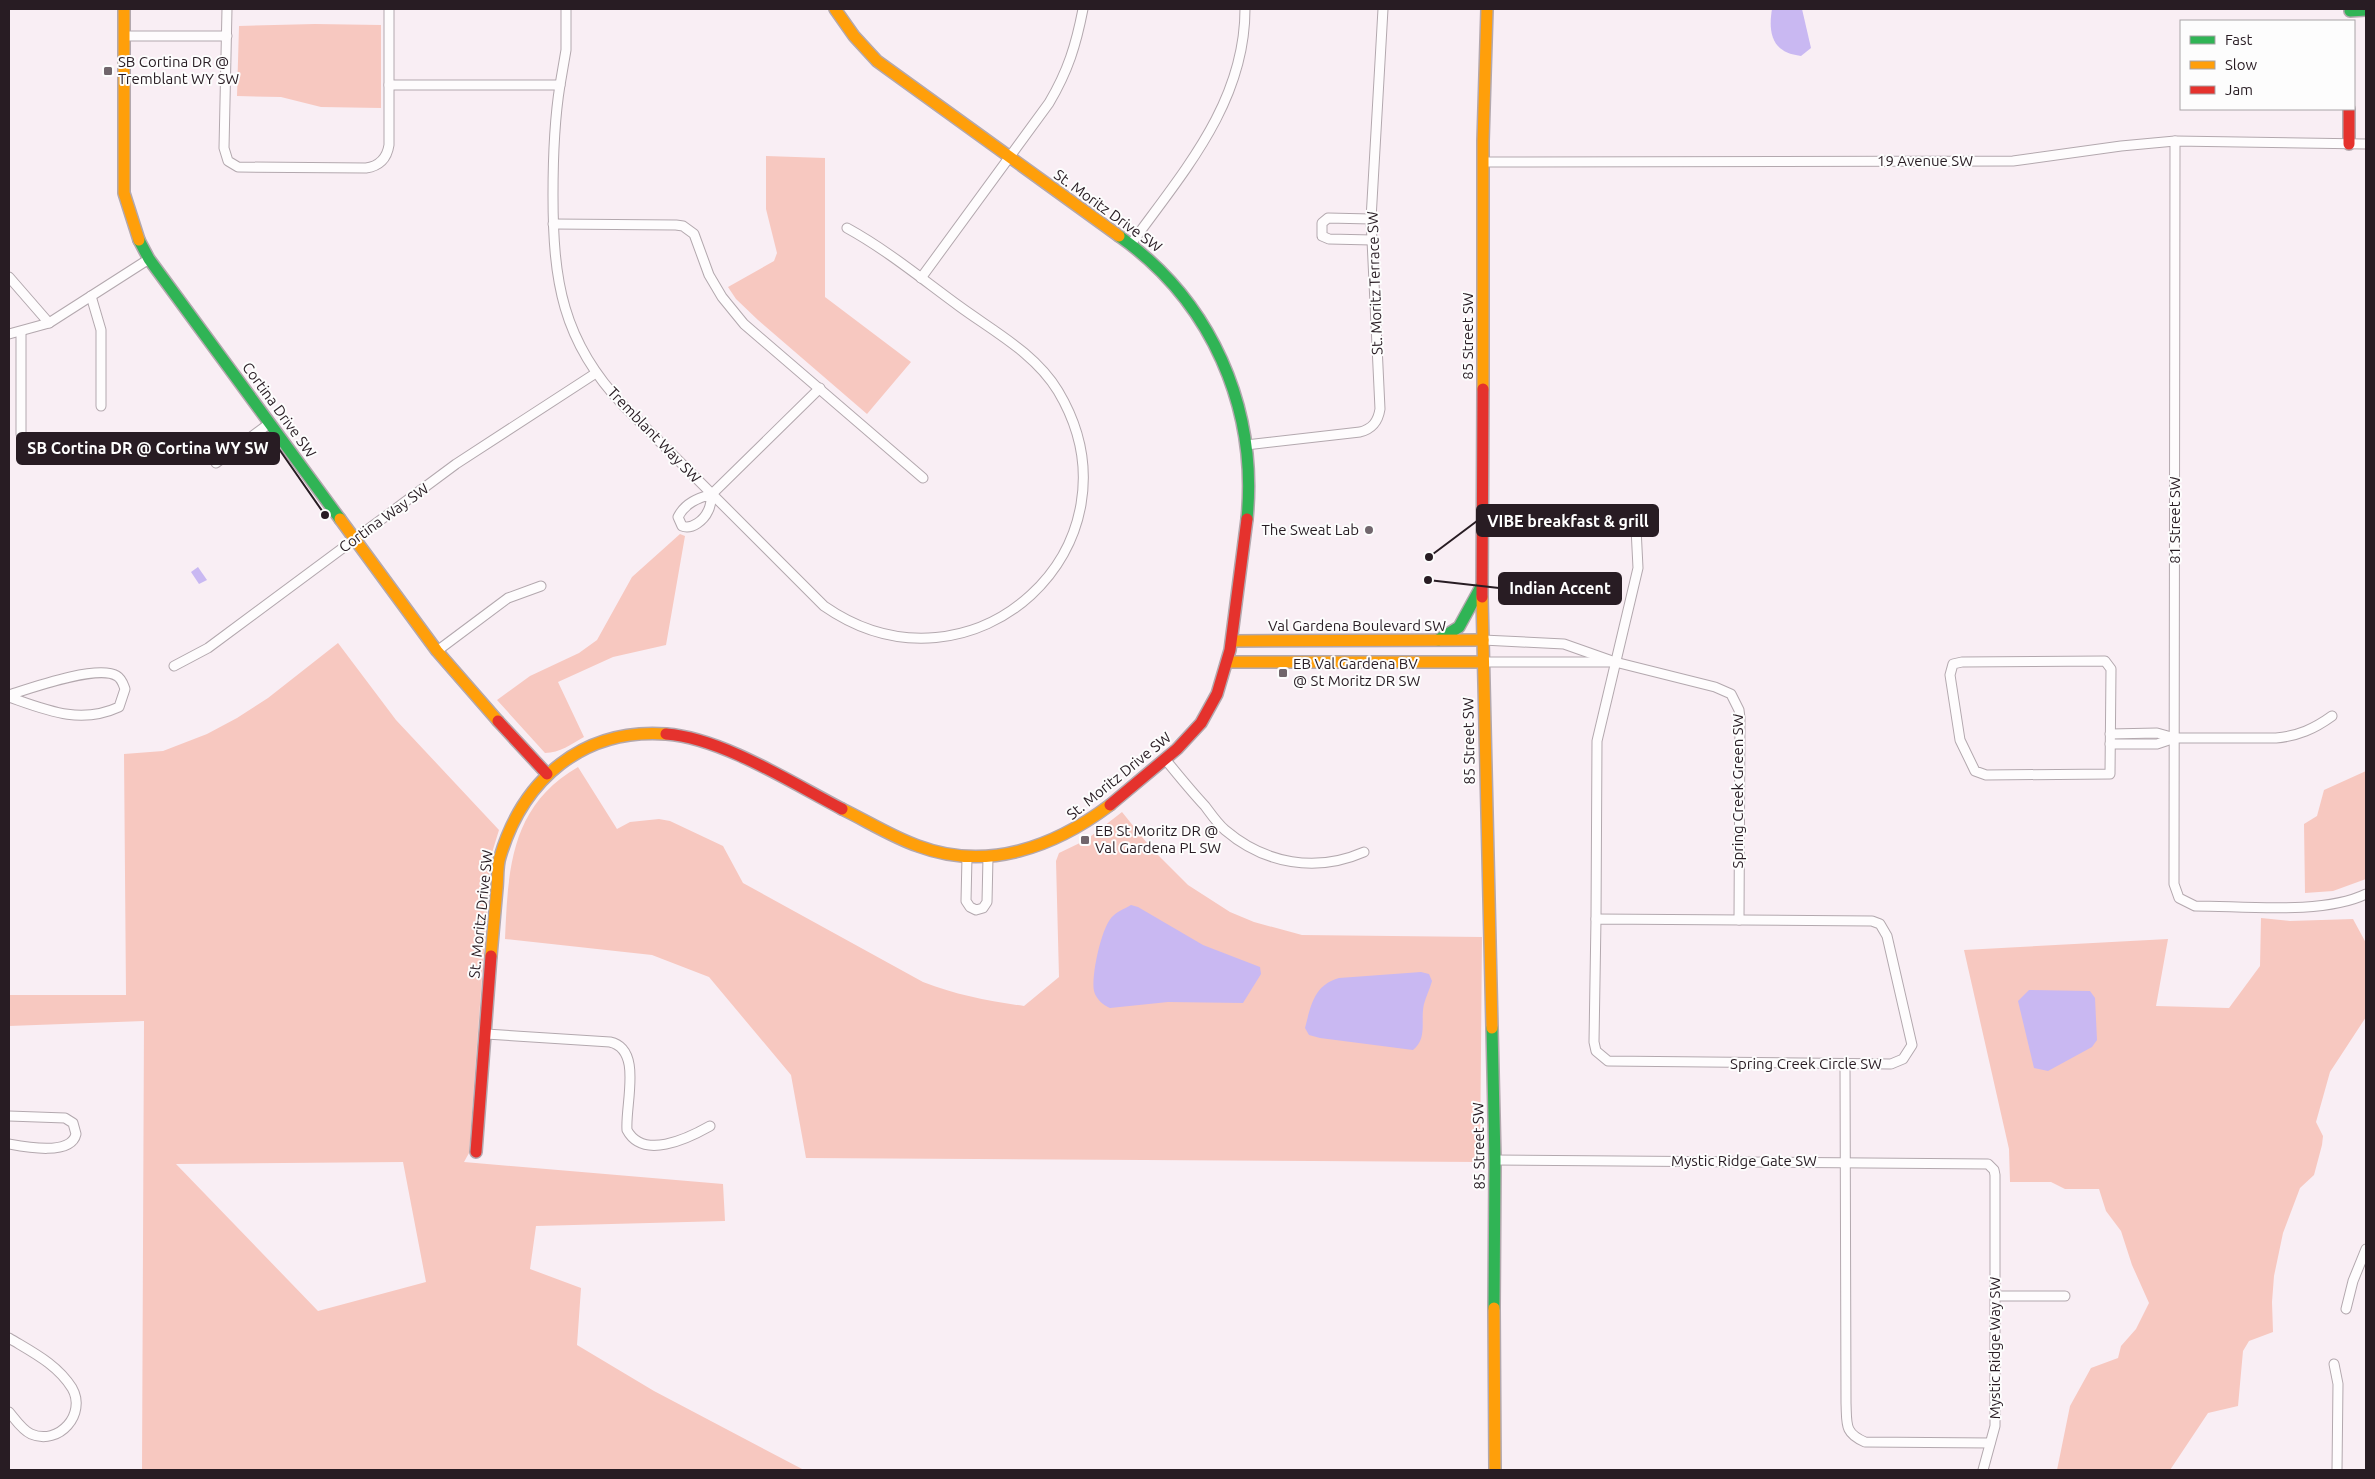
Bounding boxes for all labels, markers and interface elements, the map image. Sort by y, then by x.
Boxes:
legend [2180,20,2355,110]
text: Fast [2225,31,2253,48]
place label: SB Cortina DR @ Tremblant WY SW [118,53,239,87]
text: Slow [2225,56,2258,73]
marker: SB Cortina DR @ Tremblant WY SW [102,65,114,77]
text: Jam [2225,81,2253,98]
street label: 19 Avenue SW [1877,152,1973,169]
street label: St. Moritz Drive SW [1051,166,1166,255]
street label: St. Moritz Terrace SW [1363,211,1386,355]
street label: 85 Street SW [1459,292,1476,380]
street label: Cortina Drive SW [239,359,320,461]
street label: Tremblant Way SW [604,383,705,486]
callout: SB Cortina DR @ Cortina WY SW [17,433,279,464]
text: SB Cortina DR @ Cortina WY SW [27,439,269,457]
street label: 81 Street SW [2166,476,2183,564]
street label: Cortina Way SW [336,479,432,556]
callout: VIBE breakfast & grill [1477,505,1658,536]
text: VIBE breakfast & grill [1487,512,1649,530]
place label: The Sweat Lab [1261,521,1359,538]
marker: The Sweat Lab [1363,524,1375,536]
callout: Indian Accent [1499,573,1621,604]
text: Indian Accent [1509,579,1611,597]
street label: Val Gardena Boulevard SW [1268,617,1446,634]
place label: EB Val Gardena BV @ St Moritz DR SW [1293,655,1420,689]
marker: EB Val Gardena BV @ St Moritz DR SW [1277,667,1289,679]
street label: 85 Street SW [1459,697,1478,785]
street label: Spring Creek Green SW [1729,713,1746,868]
street label: St. Moritz Drive SW [1063,728,1174,823]
place label: EB St Moritz DR @ Val Gardena PL SW [1095,822,1221,856]
marker: EB St Moritz DR @ Val Gardena PL SW [1079,834,1091,846]
street label: St. Moritz Drive SW [465,849,496,979]
street label: Spring Creek Circle SW [1730,1055,1882,1072]
street label: 85 Street SW [1469,1102,1488,1190]
street label: Mystic Ridge Gate SW [1671,1152,1817,1169]
street label: Mystic Ridge Way SW [1986,1277,2003,1419]

